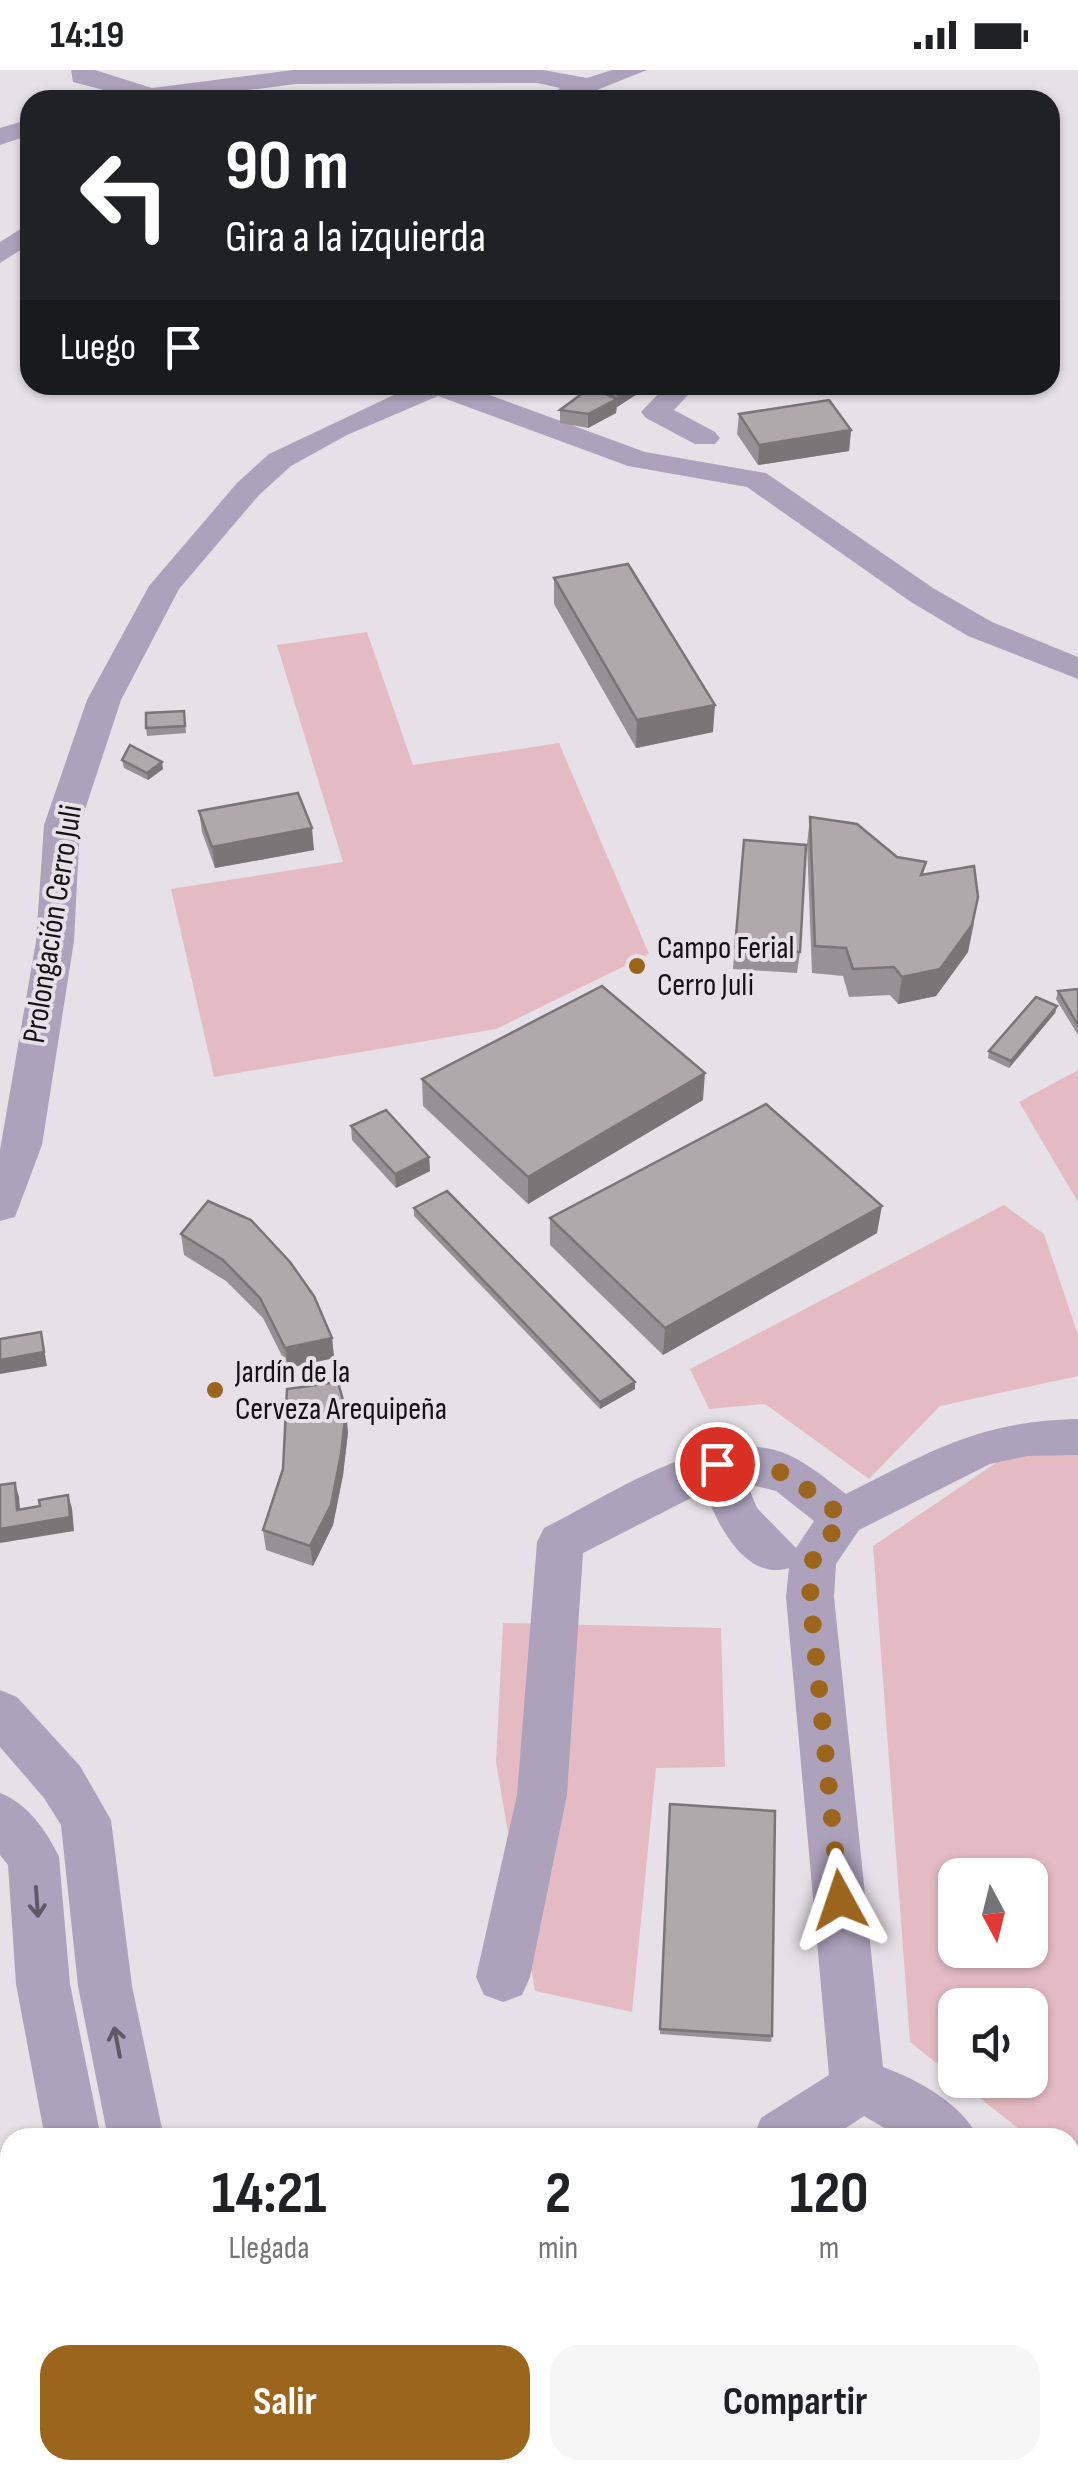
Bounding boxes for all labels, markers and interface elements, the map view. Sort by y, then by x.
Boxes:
text: 14:19 [50,13,124,58]
text: 90 m [225,125,349,209]
icon: left [60,130,190,260]
text: Gira a la izquierda [225,210,486,265]
icon: arrive [156,320,211,375]
text: Luego [60,325,136,370]
street label: Prolongación Cerro Juli [15,802,91,1046]
place label: Campo Ferial Cerro Juli [657,929,794,1005]
marker: Campo Ferial Cerro Juli [626,955,648,977]
place label: Jardín de la Cerveza Arequipeña [234,1353,447,1429]
marker: Jardín de la Cerveza Arequipeña [204,1379,226,1401]
pin [675,1422,760,1507]
icon: arrive [690,1437,745,1492]
position arrow [788,1848,892,1952]
north arrow [938,1858,1048,1968]
map controls [938,1858,1048,2098]
one-way arrow [27,1885,46,1918]
button: sound [938,1988,1048,2098]
one-way arrow [106,2027,125,2059]
text: 14:21 [211,2158,327,2230]
text: 2 [545,2158,571,2230]
text: 120 [790,2158,869,2230]
text: Llegada [228,2229,309,2268]
text: min [538,2229,578,2268]
text: m [819,2229,839,2268]
button: Salir [40,2345,530,2460]
button: Compartir [550,2345,1040,2460]

